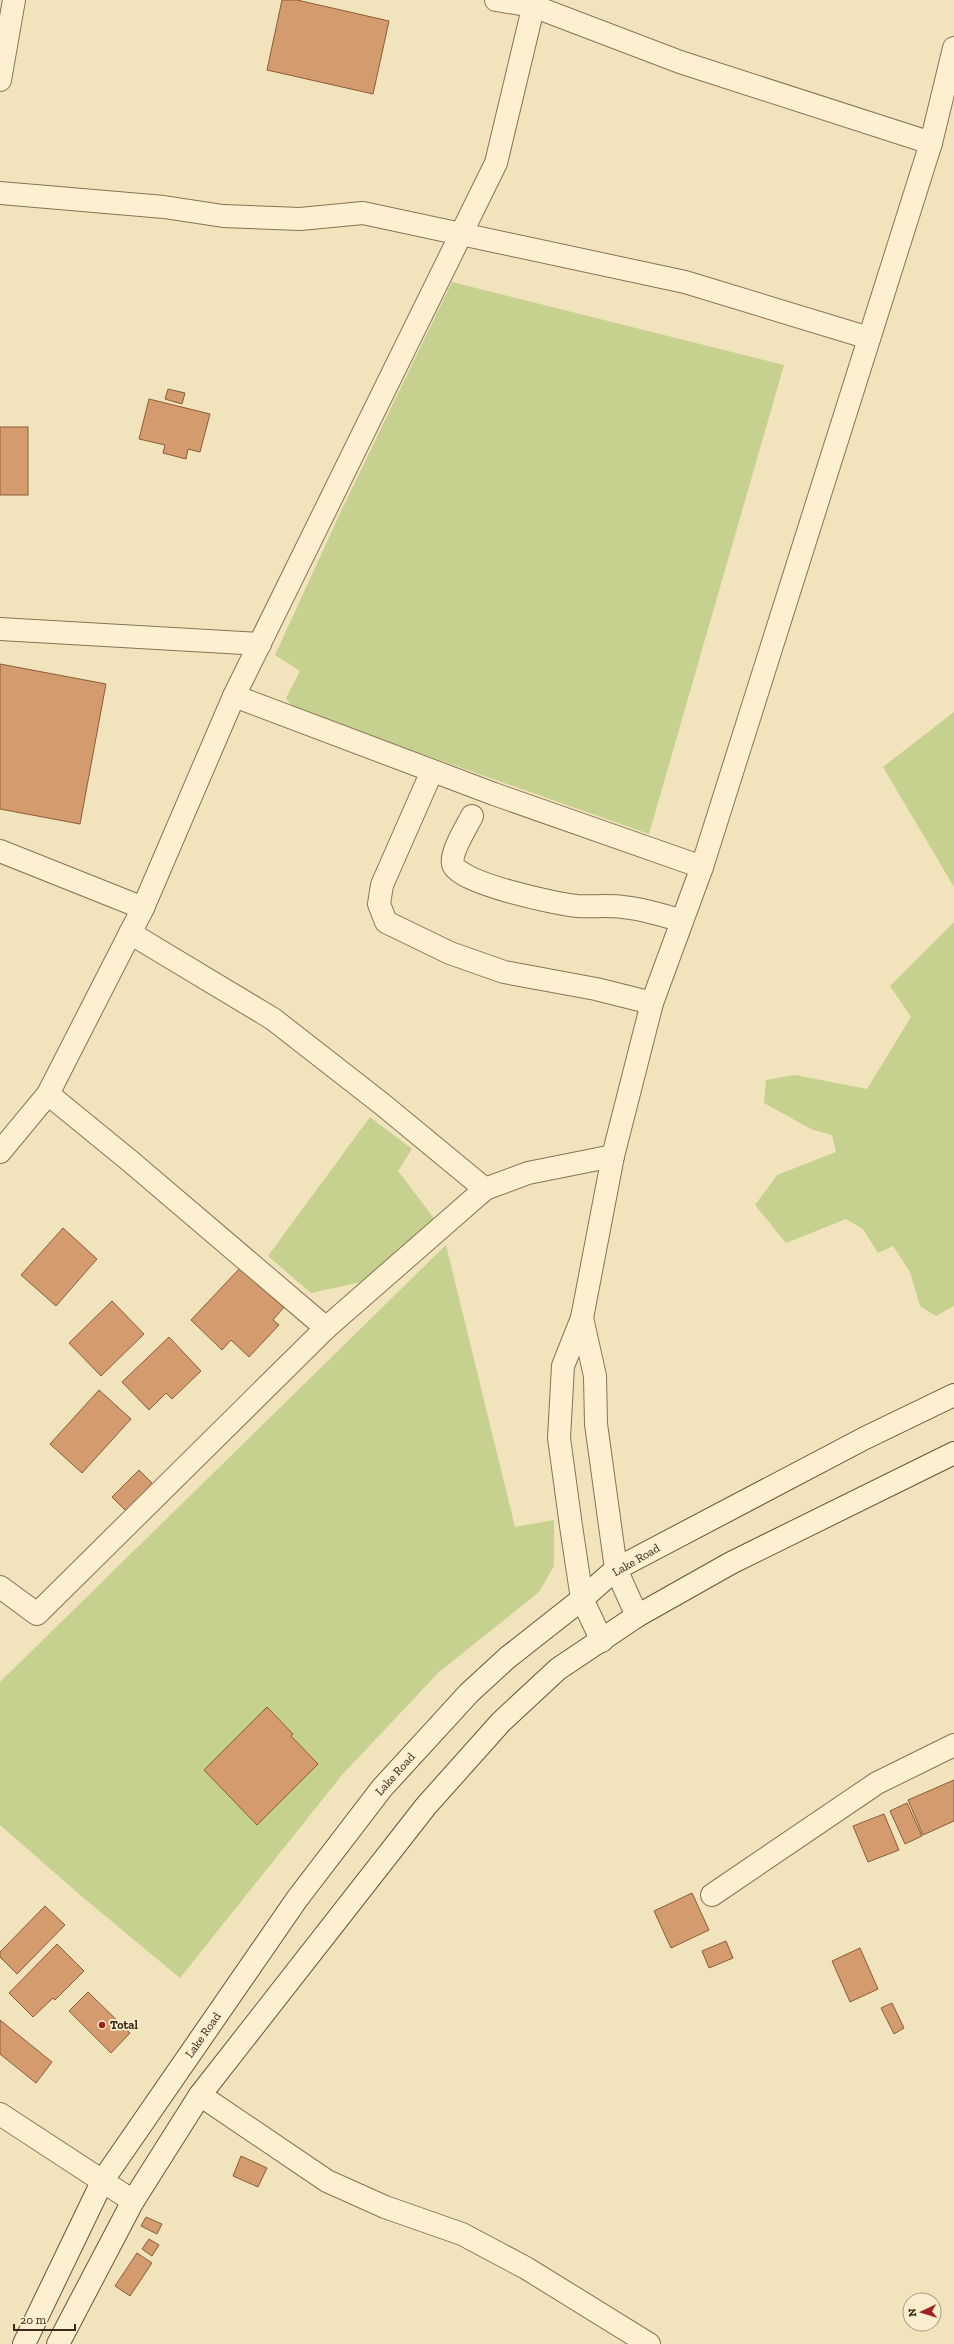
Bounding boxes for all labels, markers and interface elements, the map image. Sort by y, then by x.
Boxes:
street label: Lake Road [610,1541,663,1579]
street label: Lake Road [372,1749,418,1798]
street label: Lake Road [182,2009,224,2061]
place label: Total [110,2018,138,2032]
marker: Total [97,2020,107,2030]
north arrow [902,2292,942,2332]
scale bar [14,2306,75,2332]
text: N [906,2307,919,2317]
text: 20 m [20,2313,47,2327]

